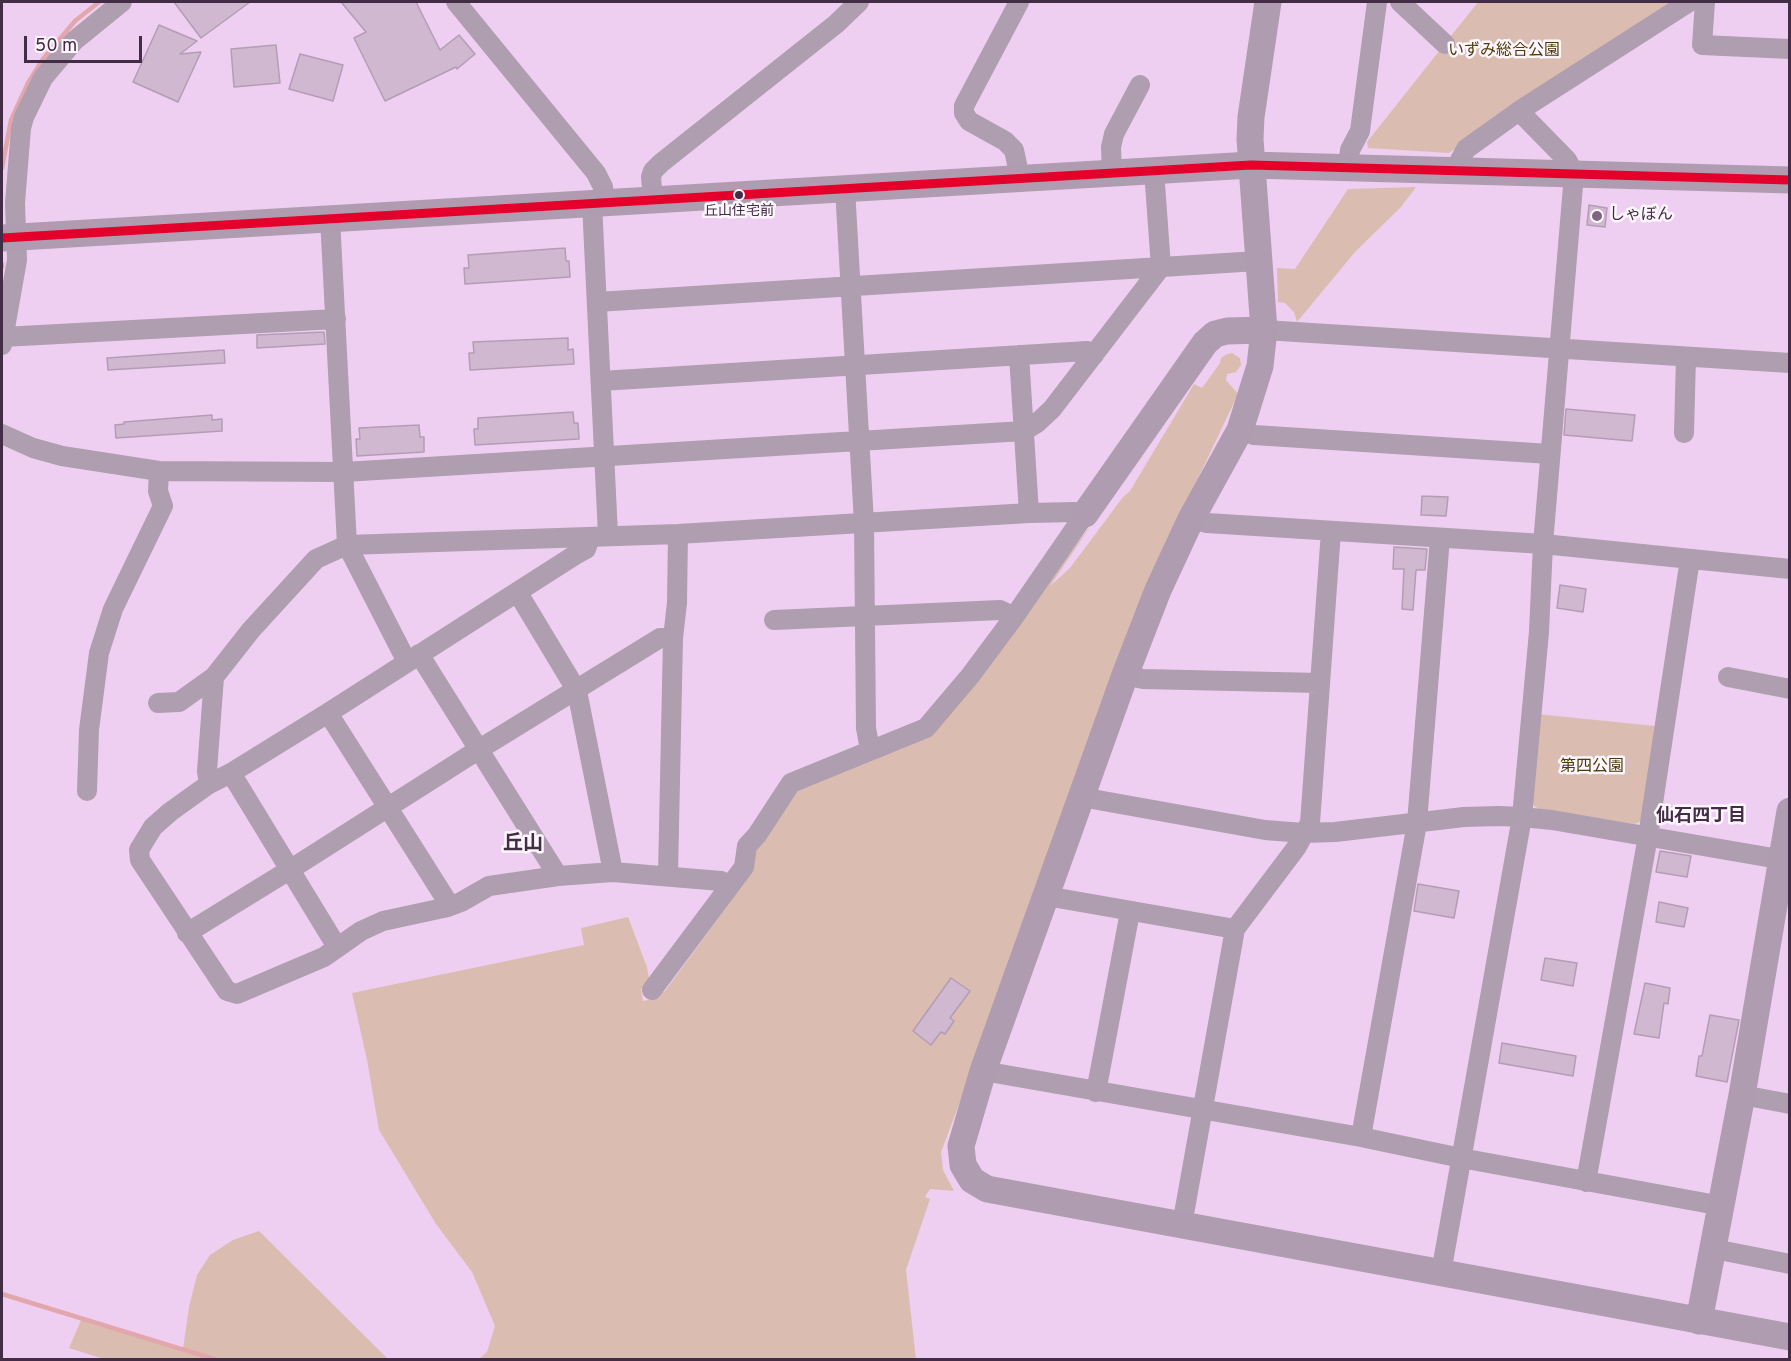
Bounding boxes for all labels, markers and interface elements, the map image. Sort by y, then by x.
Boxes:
scale bar [27,24,146,62]
text: 50 m [35,35,77,58]
park label: いずみ総合公園 [1448,42,1560,62]
marker: 丘山住宅前 [733,189,745,201]
place label: 丘山住宅前 [704,204,774,220]
place label: しゃぼん [1609,206,1673,226]
marker: しゃぼん [1590,209,1604,223]
park label: 第四公園 [1560,758,1624,778]
district label: 仙石四丁目 [1656,806,1746,828]
district label: 丘山 [503,833,543,857]

